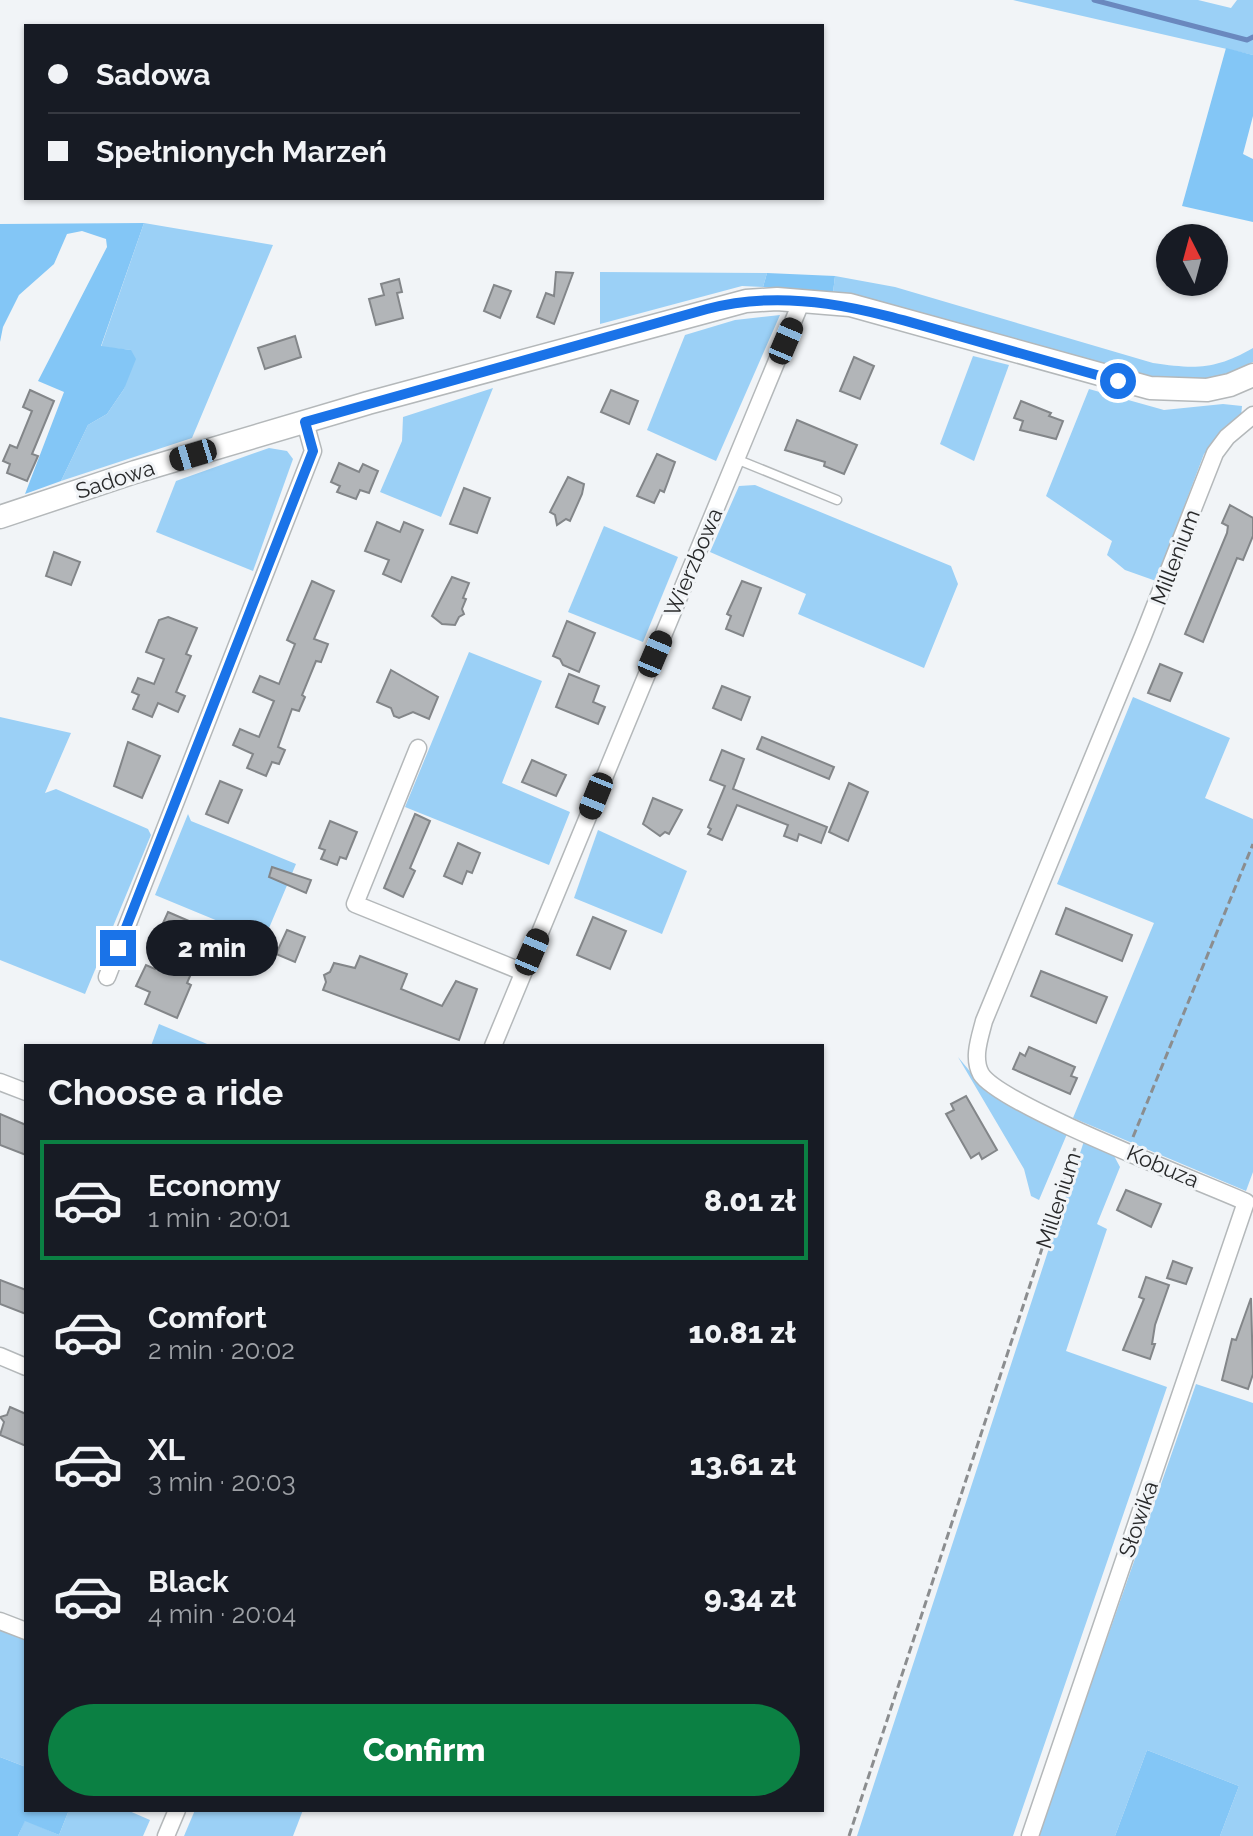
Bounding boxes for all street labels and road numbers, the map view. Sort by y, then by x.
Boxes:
street label: Sadowa [72,454,158,504]
street label: Wierzbowa [659,504,727,620]
street label: Millenium [1145,506,1205,608]
street label: Kobuza [1123,1139,1203,1193]
street label: Millenium [1030,1148,1086,1252]
street label: Słowika [1113,1478,1163,1560]

